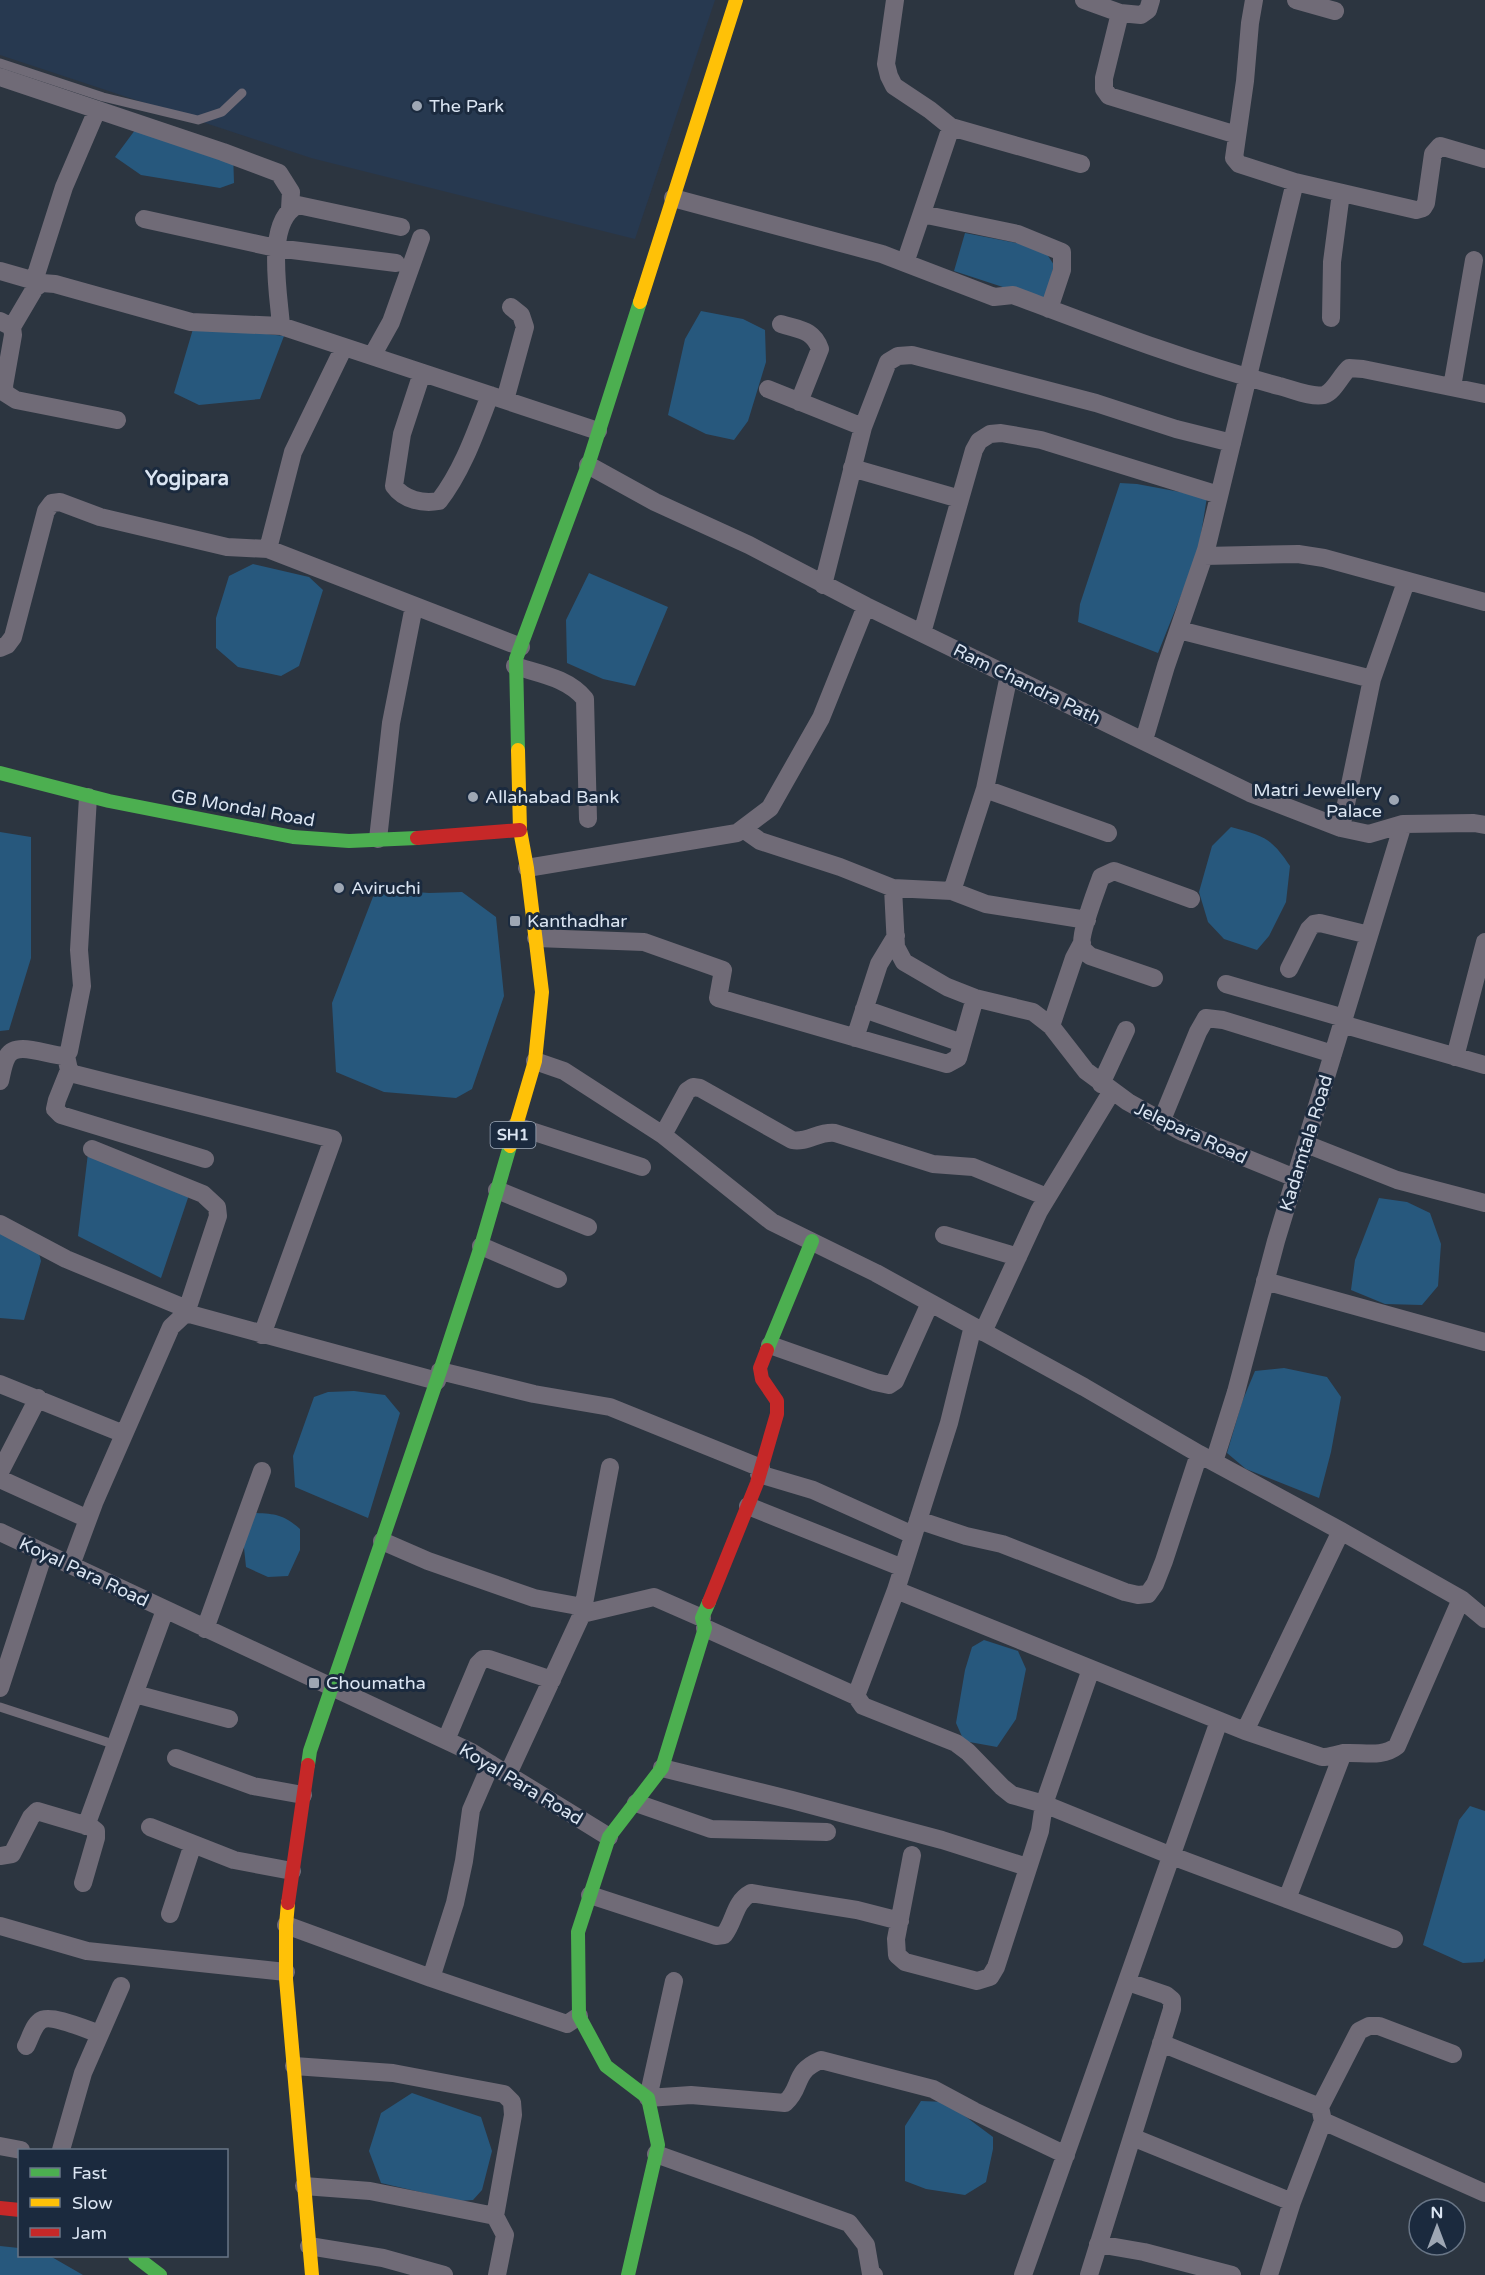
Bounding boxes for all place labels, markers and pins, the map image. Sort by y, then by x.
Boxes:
place label: The Park [429,95,504,117]
marker: The Park [410,99,424,113]
place label: Matri Jewellery Palace [1253,779,1382,822]
place label: Allahabad Bank [485,786,620,808]
marker: Allahabad Bank [466,790,480,804]
marker: Matri Jewellery Palace [1387,793,1401,807]
place label: Aviruchi [351,877,421,899]
marker: Aviruchi [332,881,346,895]
place label: Kanthadhar [527,910,627,932]
marker: Kanthadhar [508,914,522,928]
place label: Choumatha [326,1672,426,1694]
marker: Choumatha [307,1676,321,1690]

